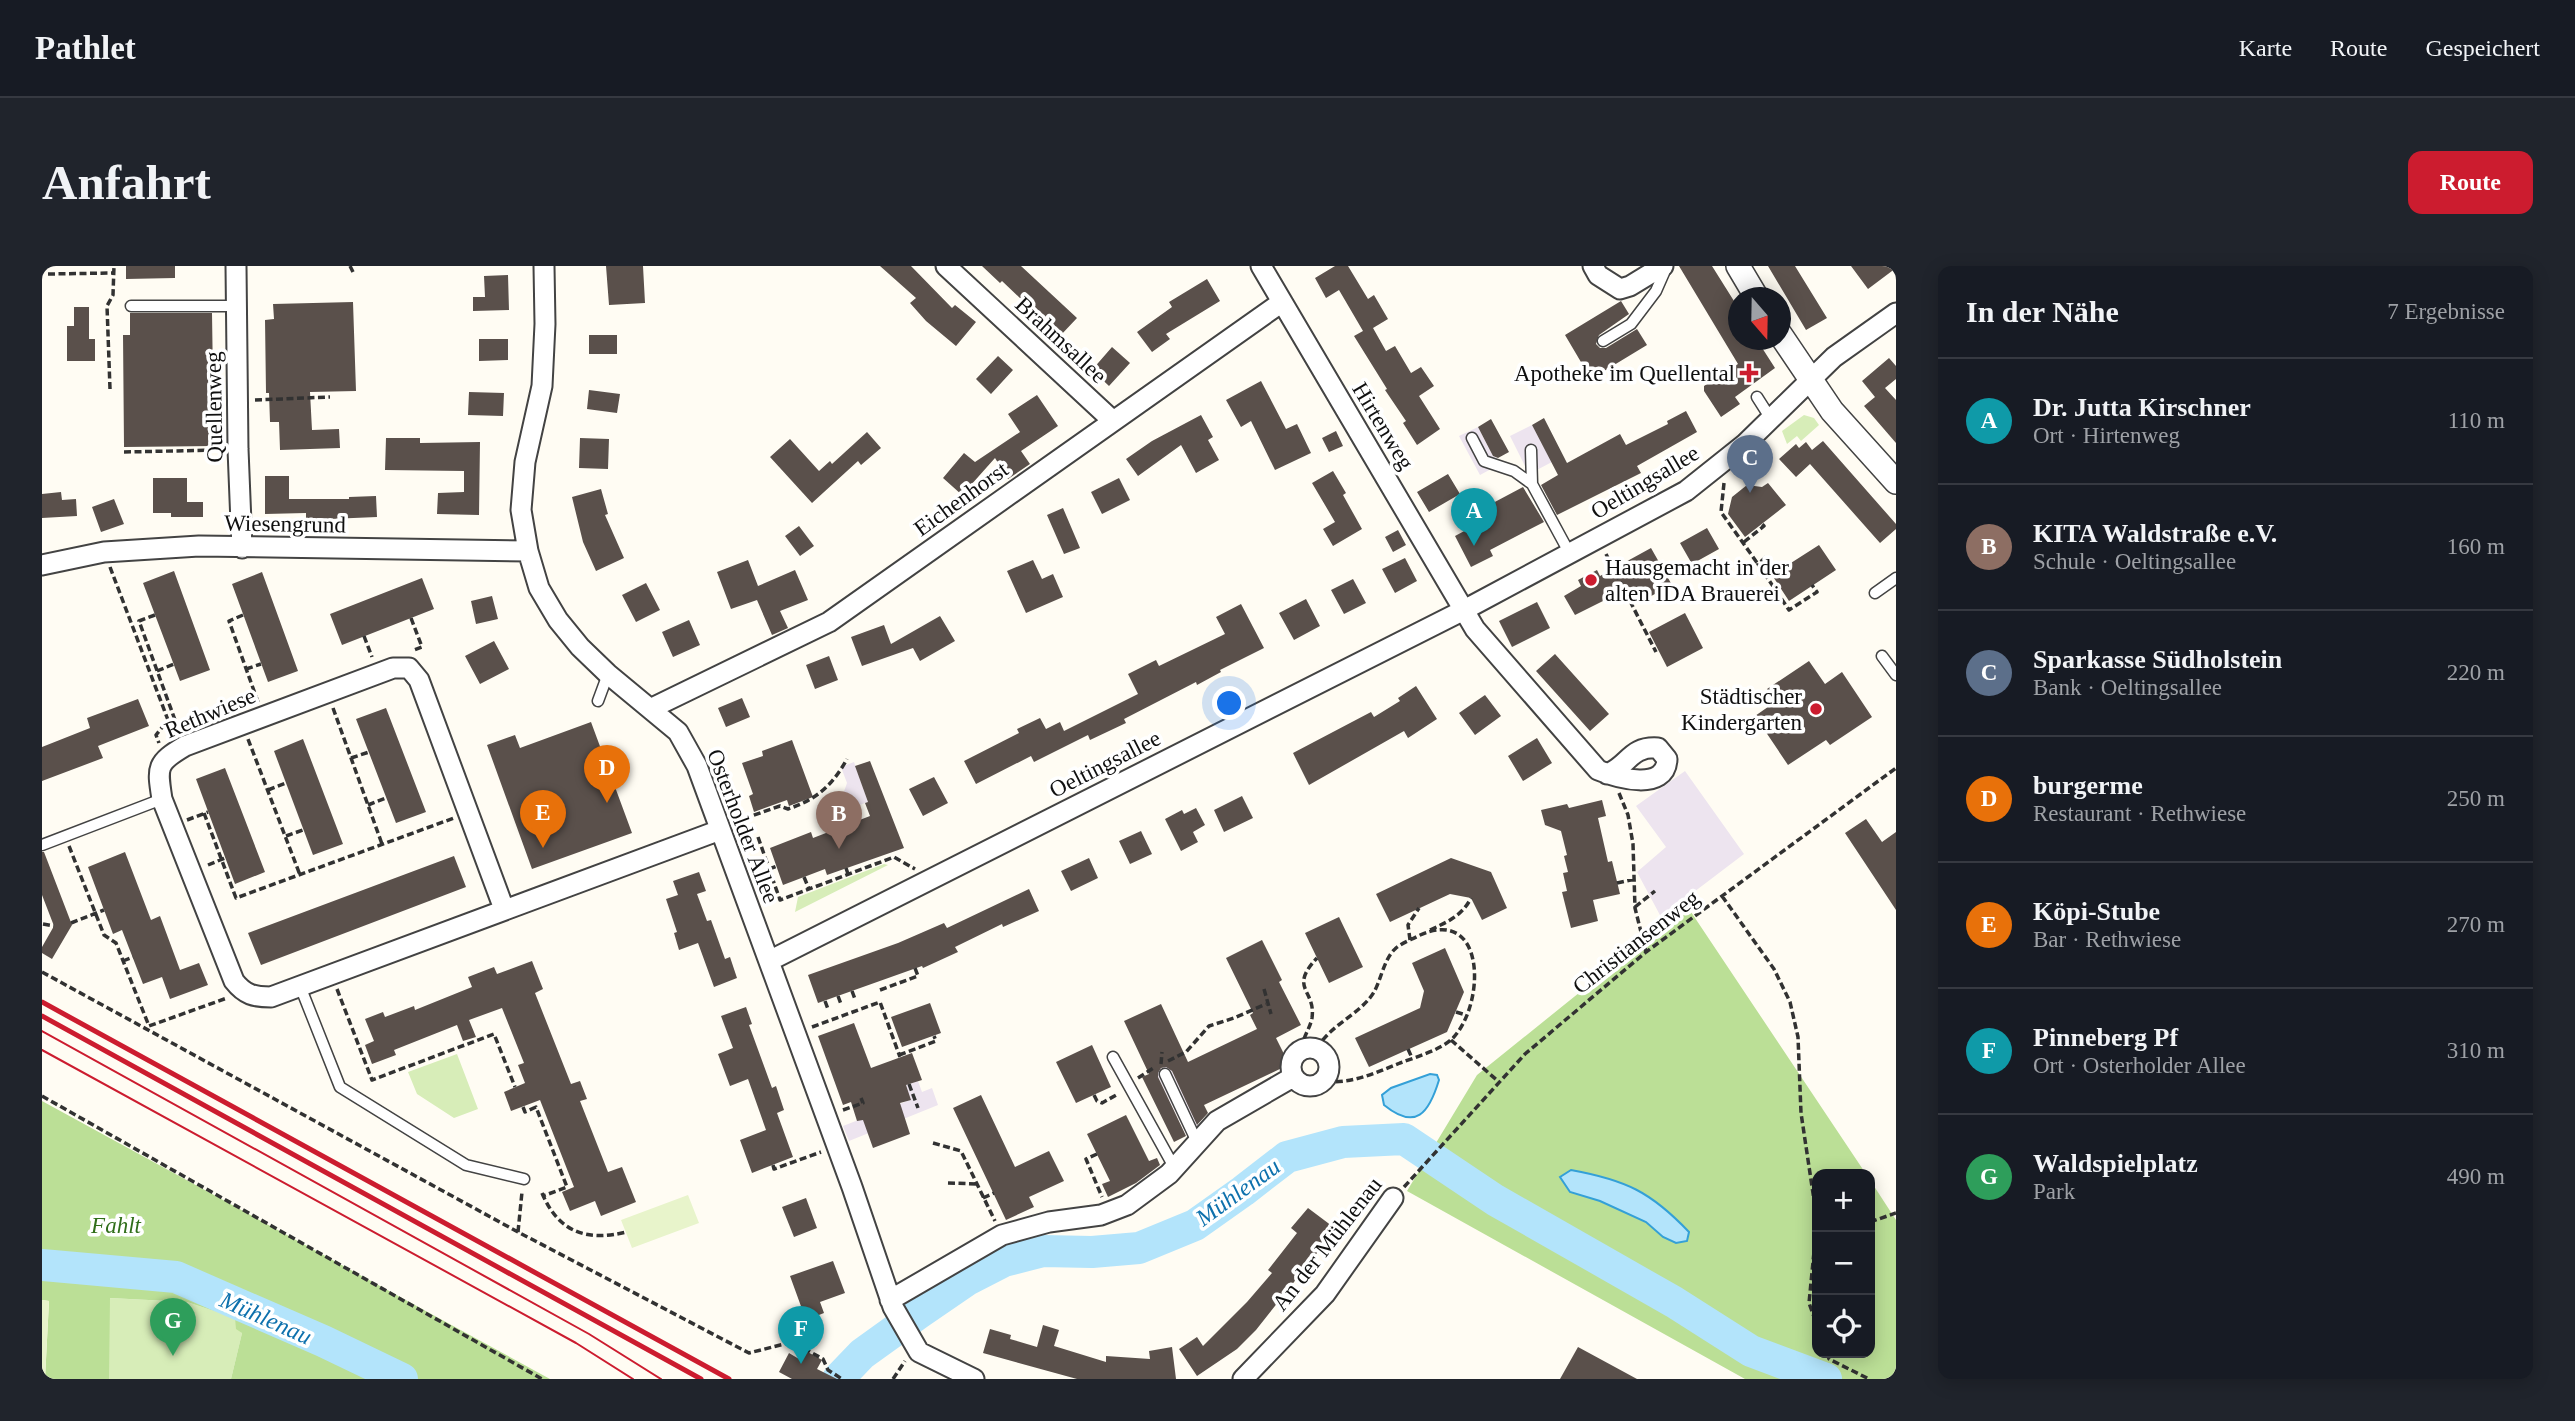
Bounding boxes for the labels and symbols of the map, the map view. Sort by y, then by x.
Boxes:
north arrow [1728,287,1791,350]
street label: Brahmsallee [1010,292,1112,388]
street label: Quellenweg [201,351,227,463]
place label: Apotheke im Quellental [1514,361,1735,386]
marker: Apotheke im Quellental [1741,365,1757,381]
street label: Hirtenweg [1347,378,1419,474]
pin: C [1727,435,1773,493]
street label: Oeltingsallee [1587,440,1703,524]
street label: Eichenhorst [909,456,1013,541]
pin: A [1451,488,1497,546]
street label: Wiesengrund [224,510,347,538]
place label: Hausgemacht in der alten IDA Brauerei [1605,555,1789,606]
marker: Hausgemacht in der alten IDA Brauerei [1583,572,1599,588]
street label: Rethwiese [161,683,259,743]
place label: Städtischer Kindergarten [1681,684,1802,735]
your location [1212,686,1246,720]
marker: Städtischer Kindergarten [1808,701,1824,717]
street label: Oeltingsallee [1045,725,1165,803]
pin: D [584,745,630,803]
street label: Osterholder Allee [702,745,784,907]
pin: E [520,790,566,848]
pin: B [816,791,862,849]
street label: Christiansenweg [1568,885,1704,999]
water label: Mühlenau [1190,1153,1285,1232]
street label: An der Mühlenau [1267,1172,1387,1316]
park label: Fahlt [90,1213,142,1238]
water label: Mühlenau [215,1286,316,1350]
pin: G [150,1298,196,1356]
pin: F [778,1306,824,1364]

